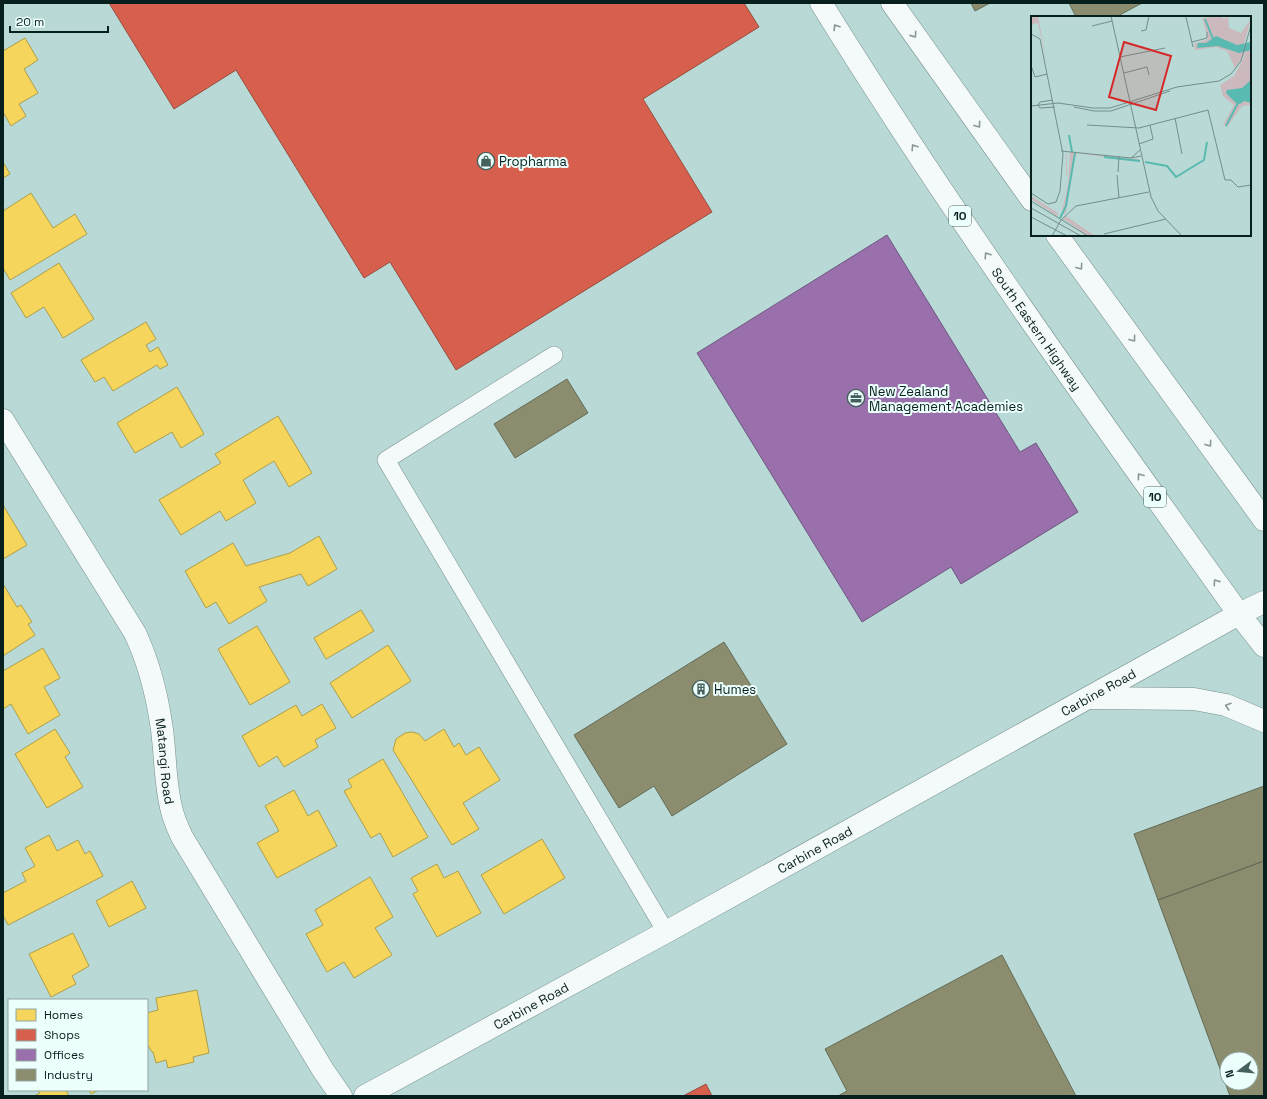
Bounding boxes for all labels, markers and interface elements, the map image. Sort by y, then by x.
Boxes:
scale bar [10,8,108,34]
text: 20 m [16,14,44,30]
inset map [1031,16,1251,236]
one-way arrow [833,24,840,31]
one-way arrow [909,31,917,38]
one-way arrow [973,121,980,128]
one-way arrow [912,145,919,152]
shop icon: Propharma [476,151,496,171]
place label: Propharma [499,153,567,170]
road number: 10 [949,206,971,226]
one-way arrow [984,252,992,259]
one-way arrow [1075,262,1082,269]
street label: South Eastern Highway [988,264,1085,394]
one-way arrow [1128,335,1136,342]
place label: New Zealand Management Academies [869,383,1023,415]
office icon: New Zealand Management Academies [846,388,866,408]
one-way arrow [1204,440,1211,447]
one-way arrow [1138,474,1145,481]
road number: 10 [1144,487,1166,507]
one-way arrow [1214,580,1221,587]
street label: Carbine Road [1058,665,1139,720]
building icon: Humes [691,679,711,699]
place label: Humes [714,681,756,698]
one-way arrow [1224,703,1231,711]
street label: Matangi Road [151,717,178,806]
street label: Carbine Road [775,822,856,877]
street label: Carbine Road [491,979,572,1033]
legend [8,999,148,1091]
text: Homes [44,1007,83,1023]
text: Shops [44,1027,80,1043]
text: Offices [44,1047,84,1063]
north arrow [1219,1051,1259,1091]
text: Industry [44,1067,93,1083]
text: N [1222,1068,1237,1079]

